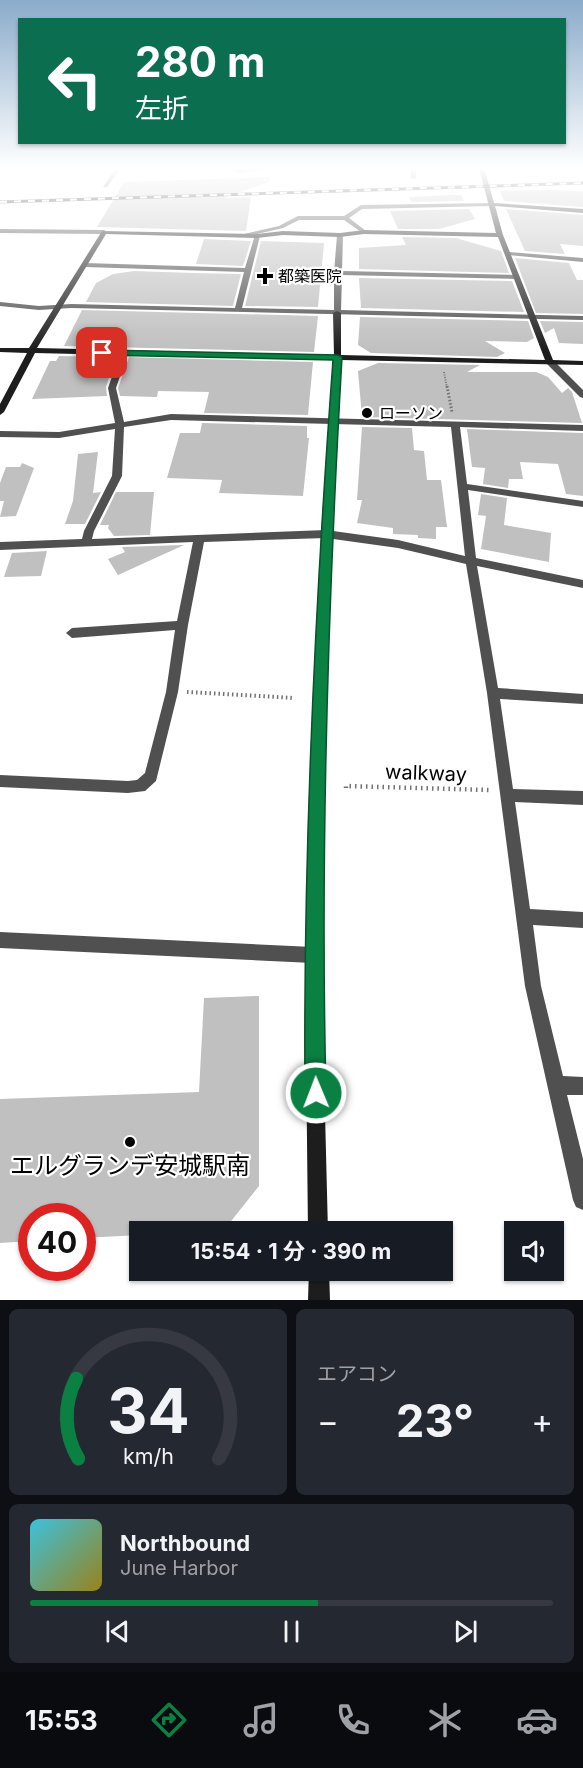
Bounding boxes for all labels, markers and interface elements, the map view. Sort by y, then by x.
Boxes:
text: 280 m [135,36,265,87]
icon: left [36,42,114,120]
text: 左折 [135,92,189,125]
place label: 都築医院 [278,266,342,286]
marker: 都築医院 [256,267,274,285]
pin [76,327,127,378]
icon: arrive [85,336,118,369]
place label: ローソン [379,403,443,423]
marker: ローソン [360,406,374,420]
street label: walkway [385,760,467,786]
position arrow [284,1061,348,1125]
marker: エルグランデ安城駅南 [123,1135,137,1149]
place label: エルグランデ安城駅南 [10,1151,250,1180]
speed limit sign: 40 [18,1203,96,1281]
map controls [504,1221,564,1281]
button: sound [504,1221,564,1281]
text: 15:54 · 1 分 · 390 m [191,1238,391,1264]
text: エアコン [317,1362,397,1386]
text: 34 [107,1373,189,1448]
text: 23° [396,1393,474,1448]
text: − [317,1401,339,1441]
text: + [531,1401,553,1441]
text: km/h [123,1443,173,1469]
text: Northbound [120,1530,250,1556]
text: June Harbor [120,1556,238,1580]
icon: previous [101,1615,134,1648]
icon: pause [275,1615,308,1648]
icon: next [449,1615,482,1648]
icon: directions [148,1699,190,1741]
icon: music [240,1699,282,1741]
icon: phone [332,1699,374,1741]
icon: climate [424,1699,466,1741]
icon: car [516,1699,558,1741]
text: 15:53 [25,1704,98,1737]

